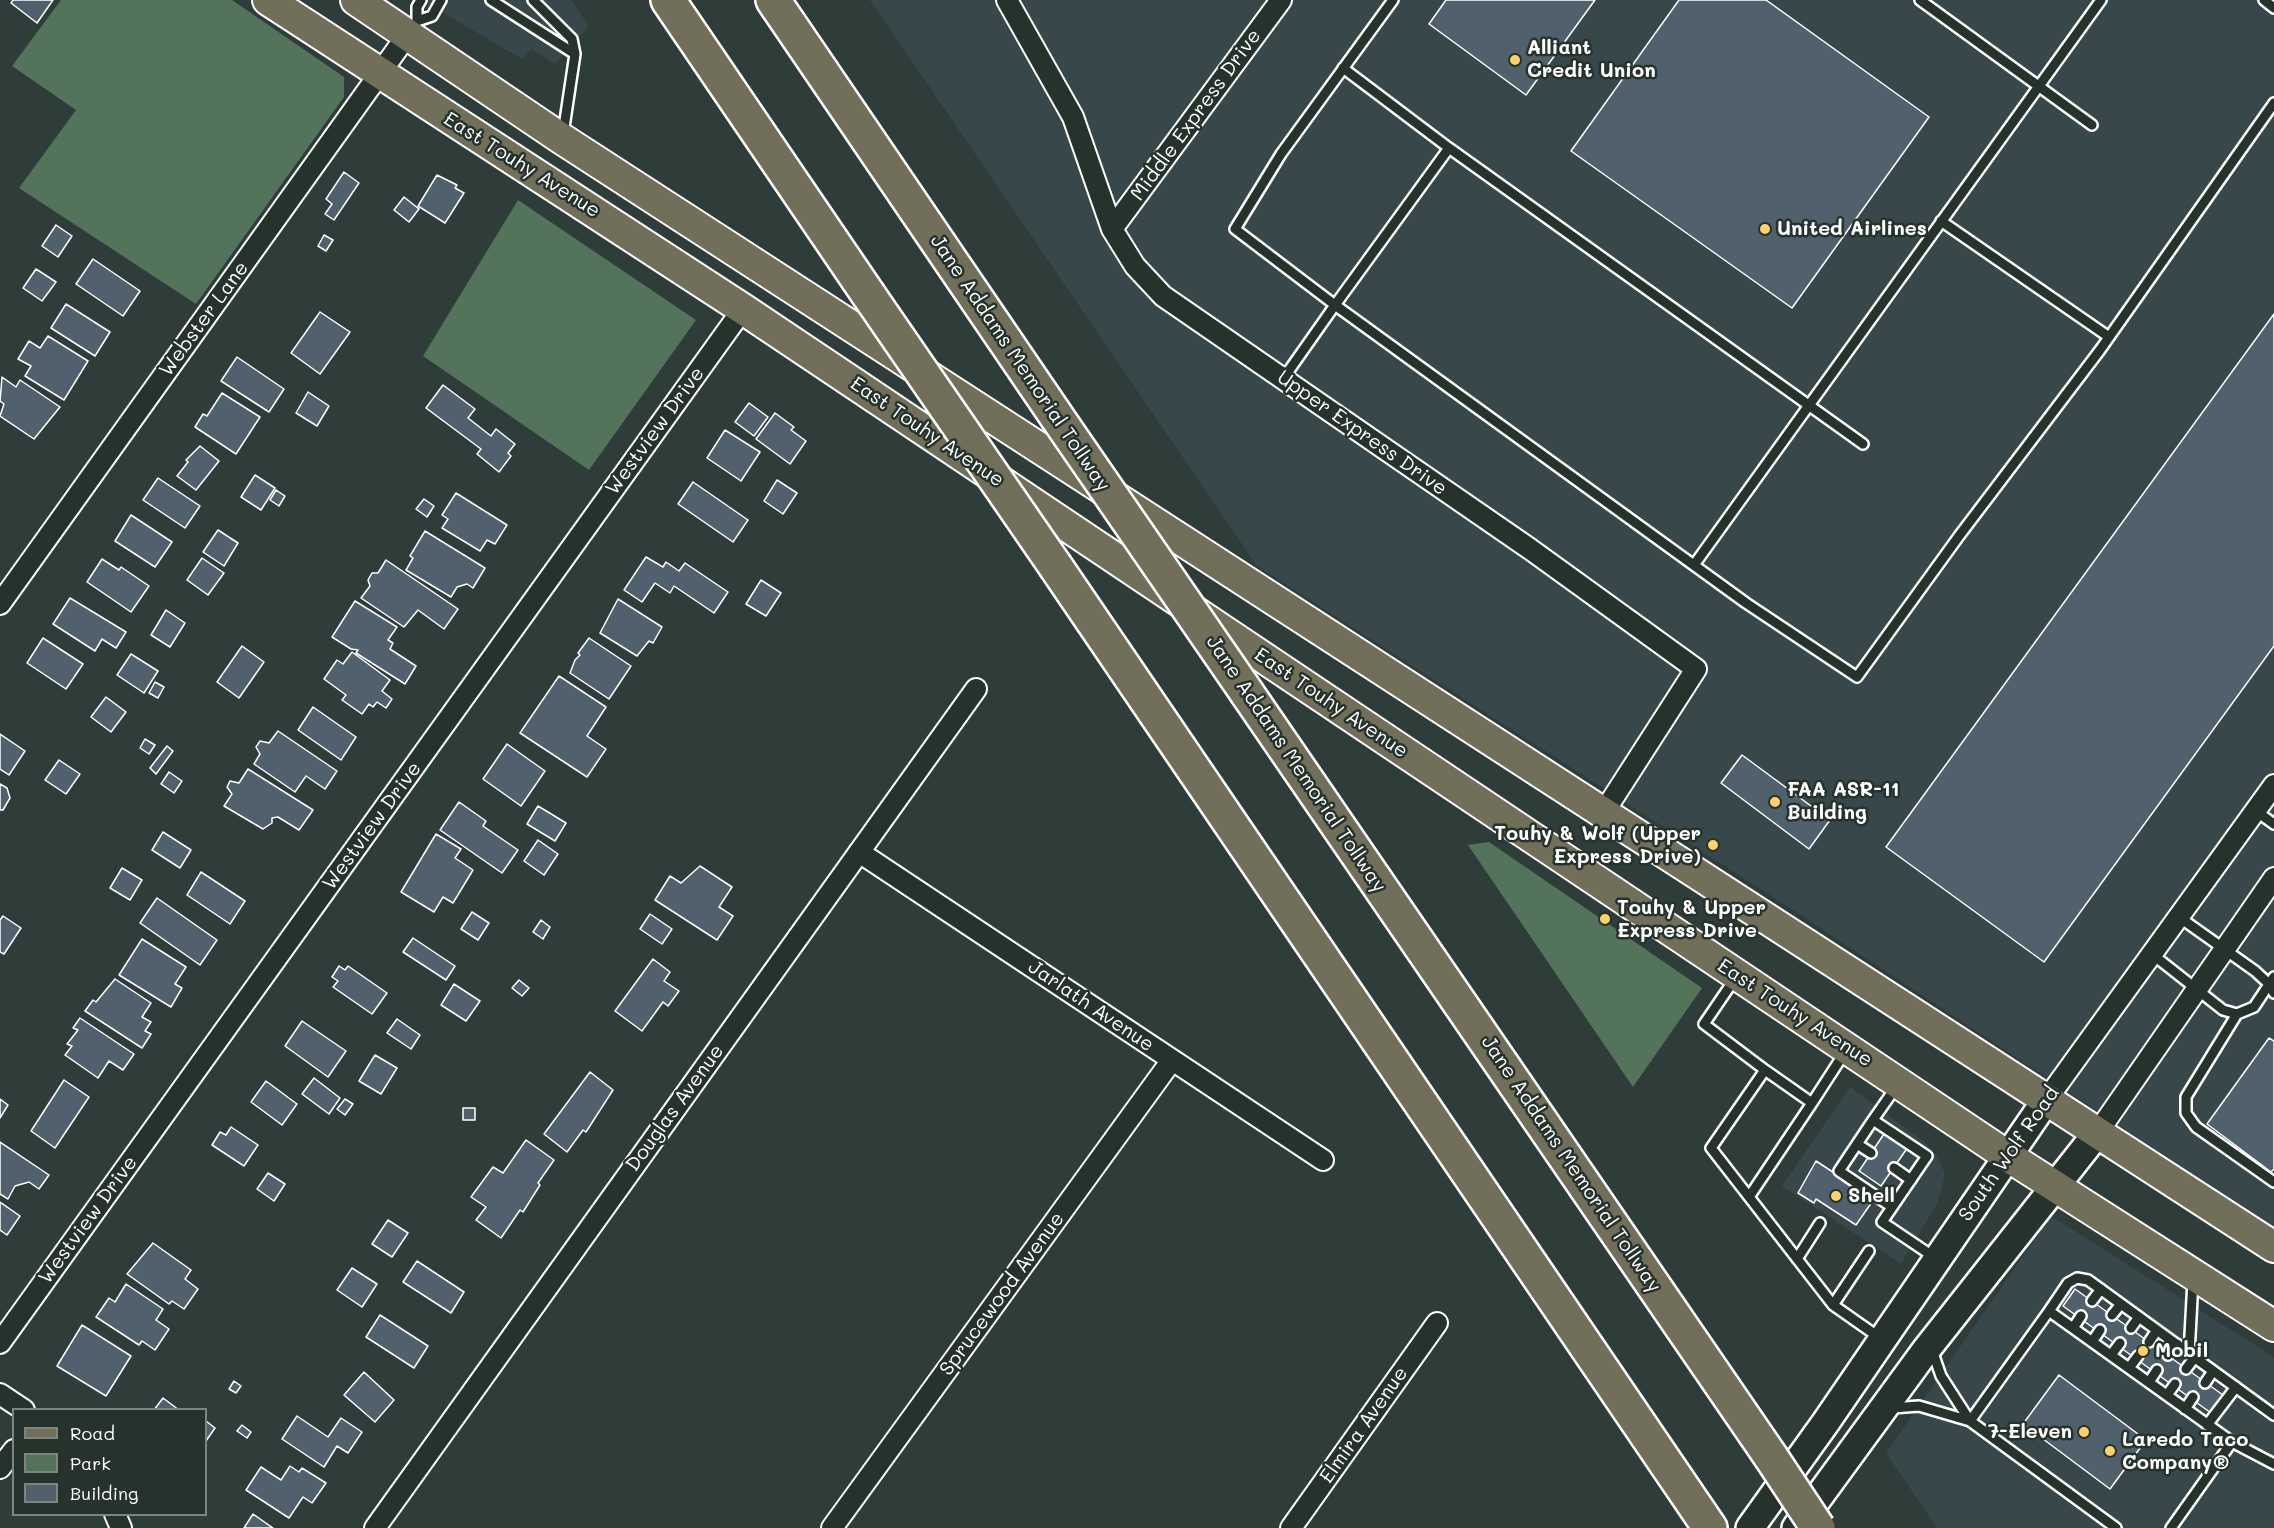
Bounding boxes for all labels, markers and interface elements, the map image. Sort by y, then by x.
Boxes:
street label: Middle Express Drive [1126,24,1266,206]
place label: Alliant Credit Union [1527,36,1656,83]
marker: Alliant Credit Union [1508,53,1522,67]
street label: East Touhy Avenue [439,107,605,223]
place label: United Airlines [1777,217,1927,241]
marker: United Airlines [1758,222,1772,236]
street label: Jane Addams Memorial Tollway [925,230,1115,496]
street label: Webster Lane [154,257,254,381]
street label: Westview Drive [601,362,709,500]
street label: Upper Express Drive [1272,365,1452,501]
street label: East Touhy Avenue [846,372,1008,492]
street label: Jane Addams Memorial Tollway [1201,631,1391,897]
street label: East Touhy Avenue [1250,643,1412,763]
street label: Westview Drive [318,757,426,895]
place label: FAA ASR-11 Building [1787,778,1899,825]
marker: FAA ASR-11 Building [1768,795,1782,809]
place label: Touhy & Wolf (Upper Express Drive) [1494,822,1701,869]
marker: Touhy & Wolf (Upper Express Drive) [1706,838,1720,852]
place label: Touhy & Upper Express Drive [1617,896,1766,943]
marker: Touhy & Upper Express Drive [1598,912,1612,926]
street label: East Touhy Avenue [1713,954,1877,1072]
street label: Jarlath Avenue [1024,955,1158,1057]
street label: Jane Addams Memorial Tollway [1476,1031,1666,1297]
street label: Douglas Avenue [621,1040,729,1176]
street label: South Wolf Road [1954,1082,2064,1226]
street label: Westview Drive [34,1151,142,1289]
place label: Shell [1848,1184,1895,1208]
marker: Shell [1829,1189,1843,1203]
street label: Sprucewood Avenue [935,1208,1069,1380]
place label: Mobil [2155,1339,2208,1363]
marker: Mobil [2136,1344,2150,1358]
street label: Elmira Avenue [1315,1362,1413,1488]
legend [12,1408,207,1516]
place label: 7-Eleven [1988,1420,2072,1444]
text: Road [70,1421,115,1445]
marker: 7-Eleven [2077,1425,2091,1439]
place label: Laredo Taco Company® [2122,1428,2248,1475]
marker: Laredo Taco Company® [2103,1444,2117,1458]
text: Park [70,1451,111,1475]
text: Building [70,1481,138,1505]

